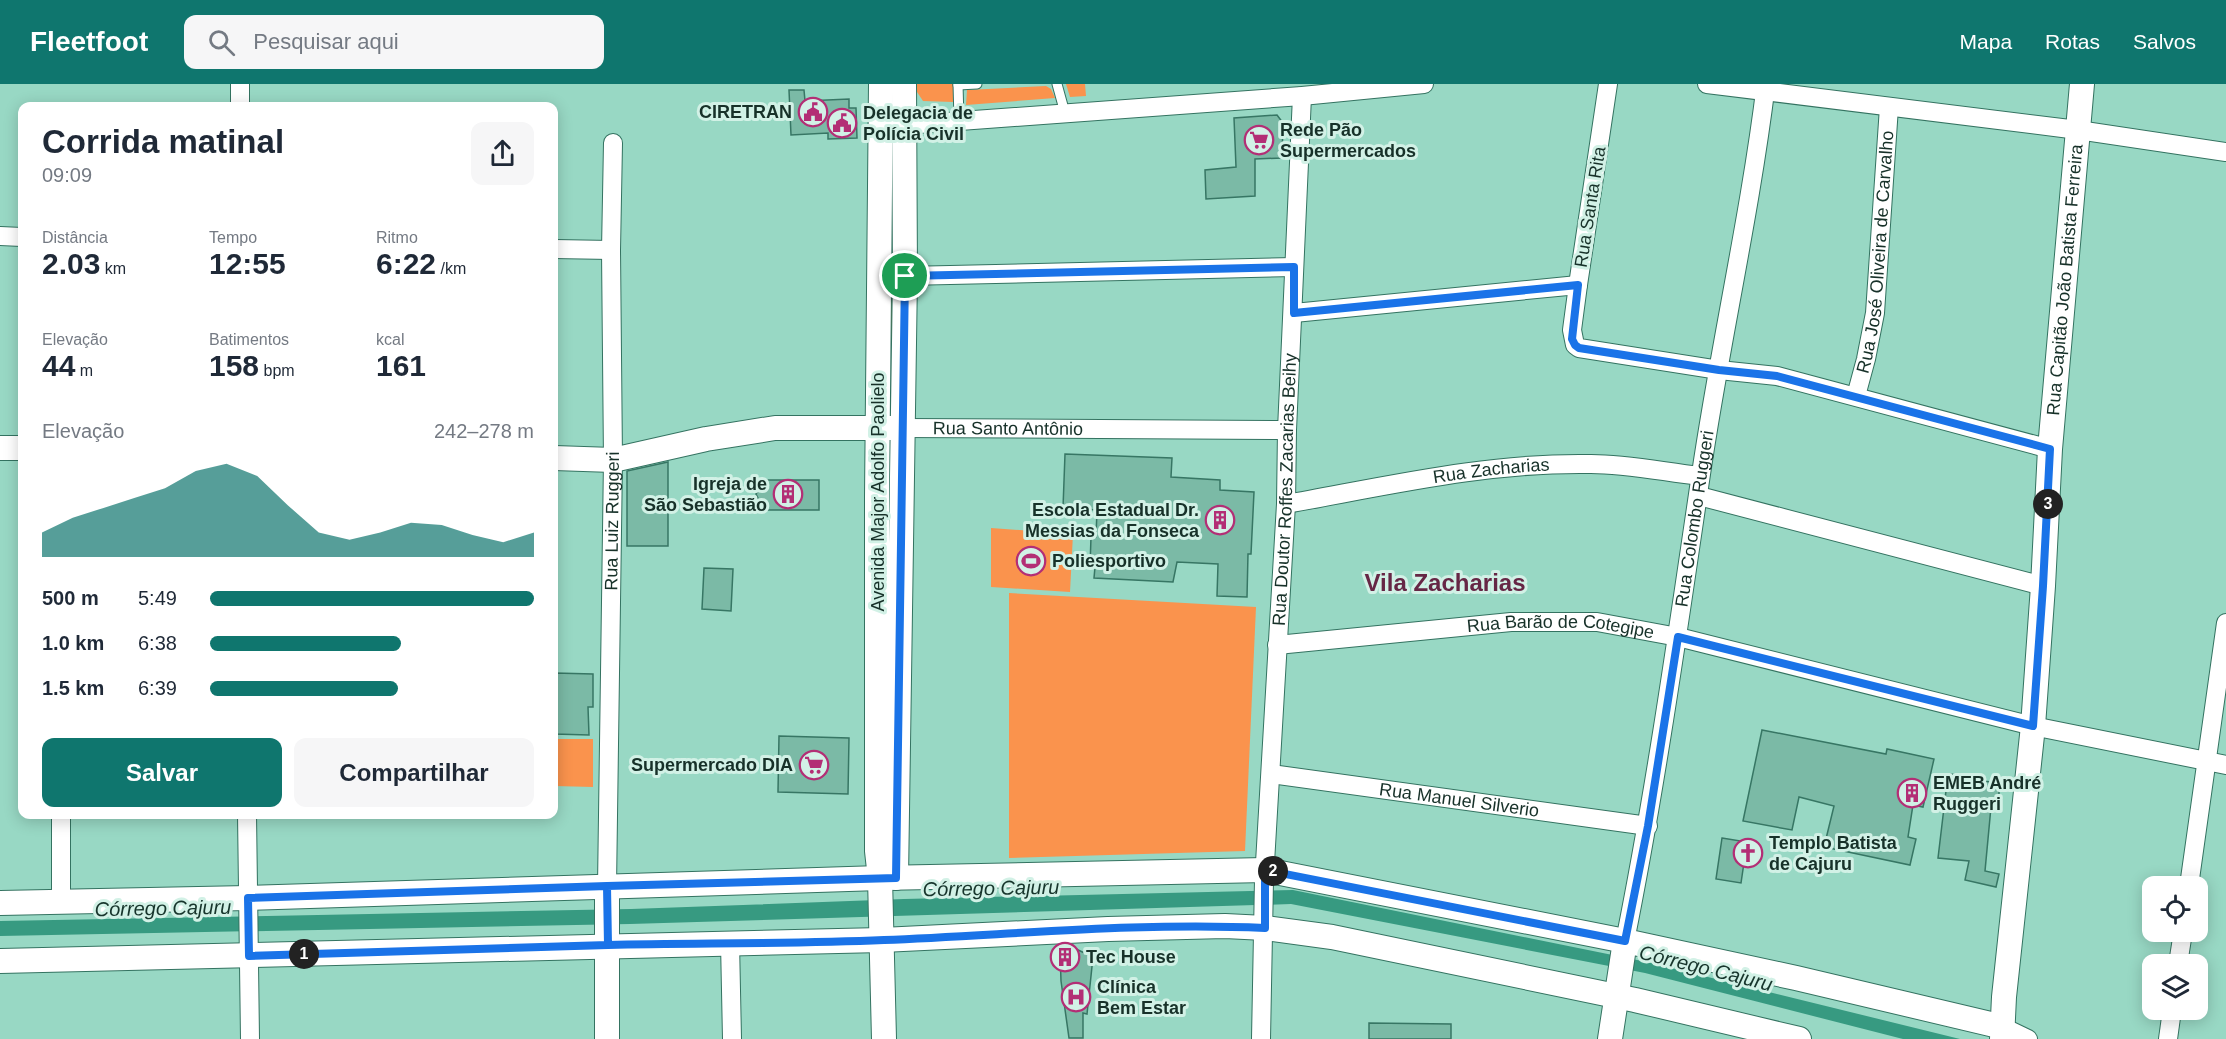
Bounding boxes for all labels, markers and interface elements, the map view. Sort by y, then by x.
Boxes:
search box [184,15,604,69]
text: Fleetfoot [30,26,148,57]
icon: search [205,26,238,59]
text: Pesquisar aqui [253,29,399,54]
text: Mapa [1960,30,2012,53]
text: Rotas [2045,30,2100,53]
text: Salvos [2133,30,2196,53]
public building icon: CIRETRAN [797,96,829,128]
place label: CIRETRAN [699,102,792,122]
place label: Delegacia de Polícia Civil [863,103,973,144]
public building icon: Delegacia de Polícia Civil [826,107,858,139]
place label: Rede Pão Supermercados [1280,120,1416,161]
button: share [471,122,534,185]
text: Corrida matinal [42,123,284,160]
supermarket icon: Rede Pão Supermercados [1243,124,1275,156]
street label: Rua José Oliveira de Carvalho [1853,130,1897,376]
street label: Rua Capitão João Batista Ferreira [2043,142,2087,416]
street label: Rua Santa Rita [1571,144,1610,269]
text: 09:09 [42,164,92,186]
text: Distância [42,229,108,246]
text: Tempo [209,229,257,246]
text: Ritmo [376,229,418,246]
text: 2.03 [42,247,100,280]
text: 12:55 [209,247,286,280]
text: 6:22 [376,247,436,280]
pin [879,250,930,301]
icon: arrive [888,259,921,292]
text: km [100,260,126,277]
text: /km [436,260,466,277]
text: Elevação [42,331,108,348]
text: Batimentos [209,331,289,348]
text: kcal [376,331,404,348]
text: 44 [42,349,75,382]
text: 158 [209,349,259,382]
text: 161 [376,349,426,382]
street label: Rua Doutor Roffes Zacarias Beihy [1269,353,1300,627]
text: m [75,362,93,379]
text: bpm [259,362,295,379]
street label: Avenida Major Adolfo Paolielo [868,373,888,611]
street label: Rua Santo Antônio [933,418,1083,439]
text: Elevação [42,420,124,442]
text: 242–278 m [434,420,534,442]
street label: Rua Colombo Ruggeri [1672,429,1718,608]
street label: Rua Luiz Ruggeri [601,451,623,591]
street label: Rua Zacharias [1431,455,1550,487]
place label: Igreja de São Sebastião [644,474,767,515]
building icon: Igreja de São Sebastião [772,478,804,510]
pin: 3 [2033,489,2063,519]
text: 3 [2044,495,2052,512]
place label: Escola Estadual Dr. Messias da Fonseca [1025,500,1200,541]
building icon: Escola Estadual Dr. Messias da Fonseca [1204,504,1236,536]
sports icon: Poliesportivo [1015,545,1047,577]
place label: Poliesportivo [1052,551,1166,571]
district label: Vila Zacharias [1365,569,1526,596]
text: 500 m [42,587,99,609]
text: 5:49 [138,587,177,609]
street label: Rua Barão de Cotegipe [1466,611,1656,642]
text: 1.0 km [42,632,104,654]
text: 6:38 [138,632,177,654]
text: 1.5 km [42,677,104,699]
text: 6:39 [138,677,177,699]
button: Salvar [42,738,282,807]
button: Compartilhar [294,738,534,807]
supermarket icon: Supermercado DIA [798,749,830,781]
place label: Supermercado DIA [631,755,793,775]
place label: EMEB André Ruggeri [1933,773,2041,814]
building icon: EMEB André Ruggeri [1896,777,1928,809]
street label: Rua Manuel Silverio [1378,779,1540,821]
place label: Templo Batista de Cajuru [1769,833,1898,874]
church icon: Templo Batista de Cajuru [1732,837,1764,869]
pin: 2 [1258,856,1288,886]
text: 2 [1269,862,1277,879]
water label: Córrego Cajuru [922,876,1060,900]
map controls [2142,876,2208,1020]
button: locate [2142,876,2208,942]
water label: Córrego Cajuru [94,896,232,920]
pin: 1 [289,939,319,969]
building icon: Tec House [1049,941,1081,973]
water label: Córrego Cajuru [1637,941,1775,995]
text: 1 [300,945,308,962]
place label: Tec House [1086,947,1176,967]
button: layers [2142,954,2208,1020]
place label: Clínica Bem Estar [1097,977,1186,1018]
hospital icon: Clínica Bem Estar [1060,981,1092,1013]

